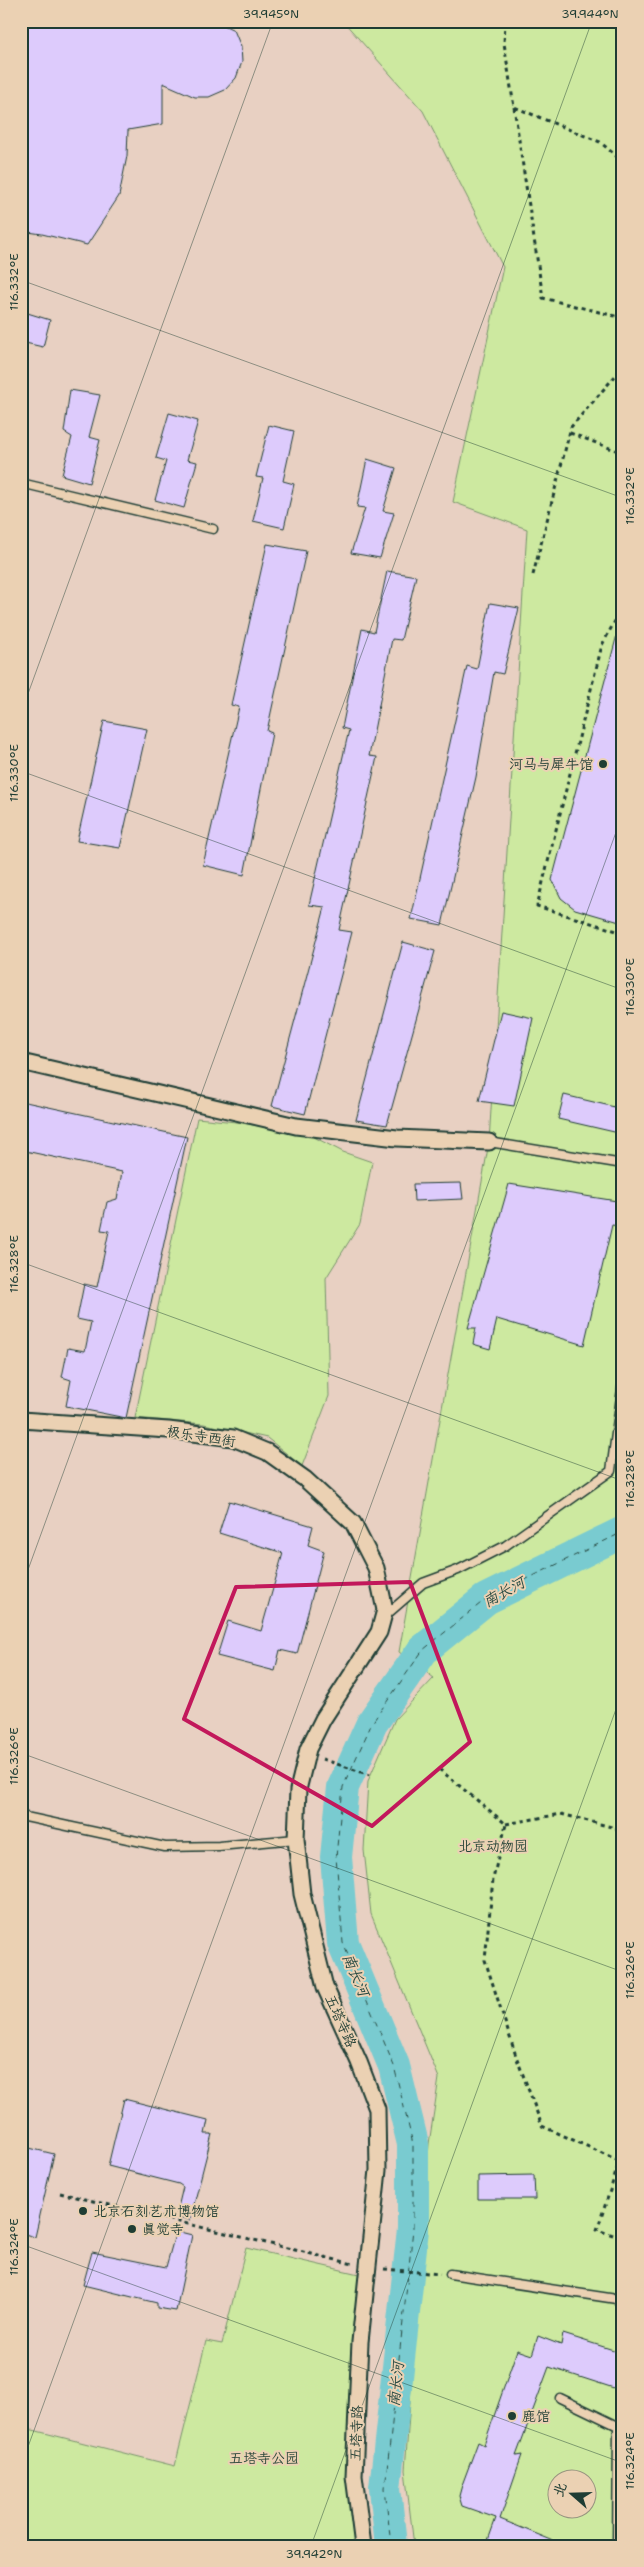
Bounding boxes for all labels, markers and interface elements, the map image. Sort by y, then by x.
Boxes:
text: 39.945°N [243,6,299,22]
text: 39.944°N [561,6,619,22]
text: 116.332°E [6,253,22,311]
text: 116.332°E [622,467,638,525]
text: 116.330°E [6,744,22,802]
place label: 河马与犀牛馆 [509,755,593,773]
marker: 河马与犀牛馆 [597,758,609,770]
text: 116.330°E [622,958,638,1016]
text: 116.328°E [6,1235,22,1293]
street label: 极乐寺西街 [165,1422,237,1450]
text: 116.328°E [622,1450,638,1508]
water label: 南长河 [479,1571,531,1612]
text: 116.326°E [6,1727,22,1785]
park label: 北京动物园 [458,1837,528,1855]
text: 116.326°E [622,1941,638,1999]
water label: 南长河 [338,1950,375,2002]
street label: 五塔寺路 [321,1992,361,2050]
place label: 北京石刻艺术博物馆 [93,2202,219,2220]
marker: 北京石刻艺术博物馆 [77,2205,89,2217]
text: 116.324°E [6,2218,22,2276]
place label: 真觉寺 [142,2220,184,2238]
marker: 真觉寺 [126,2223,138,2235]
water label: 南长河 [384,2358,409,2407]
street label: 五塔寺路 [346,2405,366,2461]
place label: 鹿馆 [522,2407,550,2425]
marker: 鹿馆 [506,2410,518,2422]
text: 116.324°E [622,2432,638,2490]
park label: 五塔寺公园 [229,2449,299,2467]
north arrow [546,2470,596,2520]
text: 北 [549,2480,571,2499]
text: 39.942°N [285,2546,343,2562]

